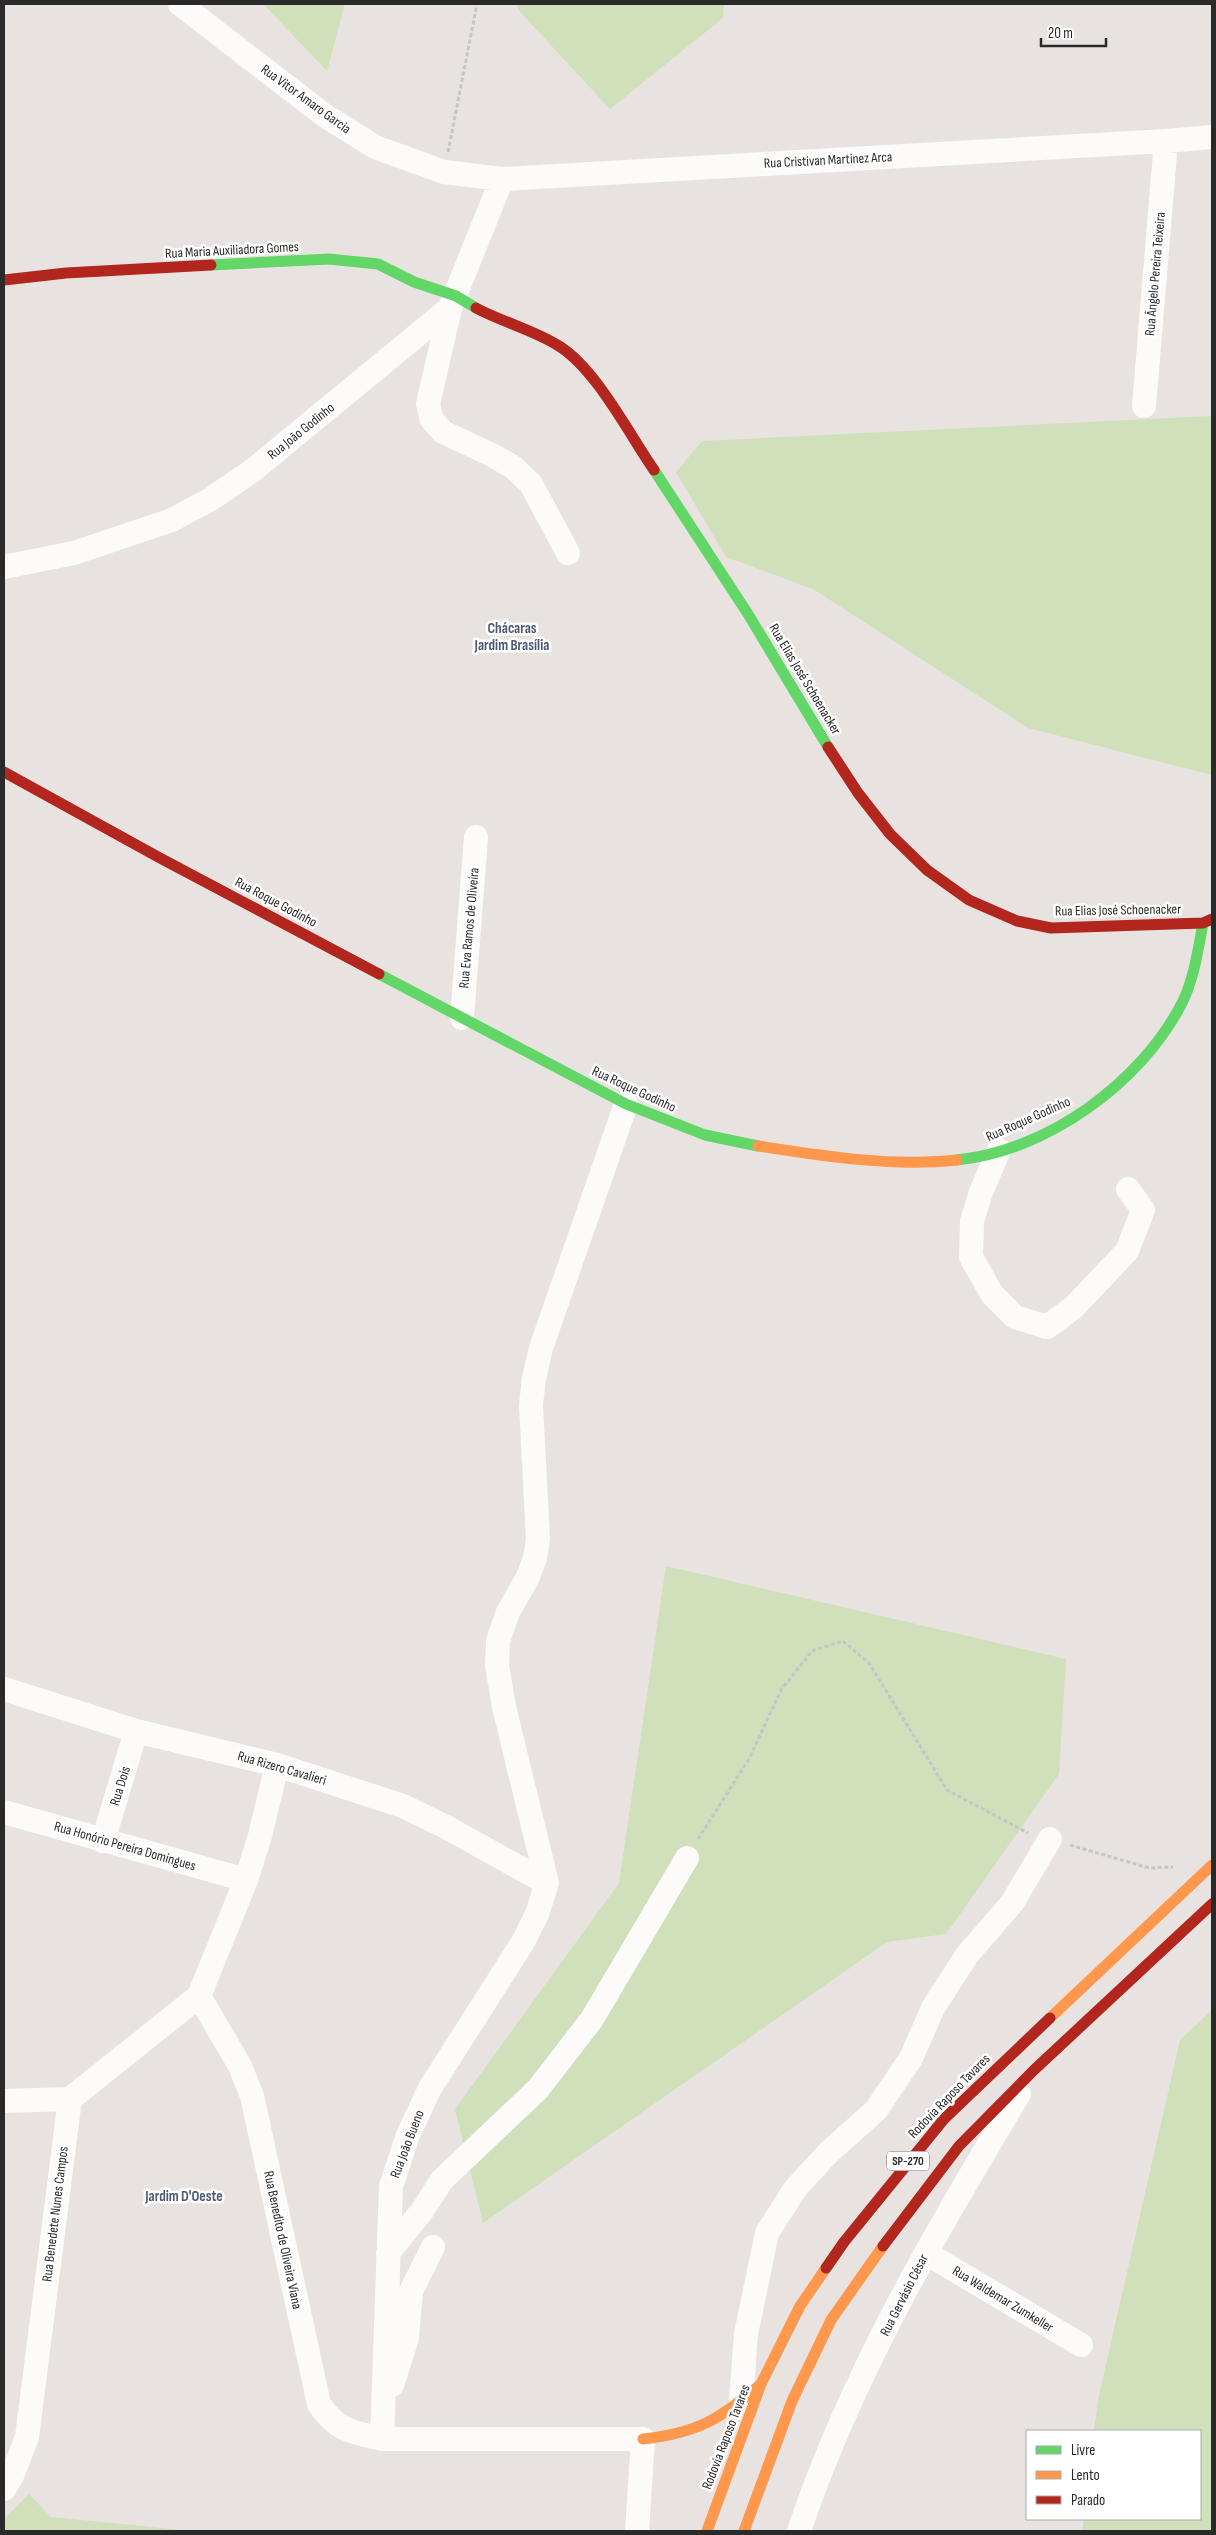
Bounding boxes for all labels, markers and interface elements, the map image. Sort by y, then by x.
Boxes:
scale bar [1041,15,1106,47]
text: 20 m [1048,24,1073,43]
street label: Rua Vitor Amaro Garcia [258,61,354,137]
street label: Rua Cristivan Martinez Arca [763,148,893,172]
street label: Rua Ângelo Pereira Teixeira [1141,211,1169,337]
street label: Rua Maria Auxiliadora Gomes [165,238,299,262]
street label: Rua João Godinho [264,399,338,463]
district label: Chácaras Jardim Brasília [474,619,549,655]
street label: Rua Elias José Schoenacker [765,621,845,737]
street label: Rua Eva Ramos de Oliveira [455,867,483,989]
street label: Rua Roque Godinho [232,873,320,931]
street label: Rua Elias José Schoenacker [1055,900,1181,920]
street label: Rua Roque Godinho [589,1062,679,1116]
street label: Rua Roque Godinho [983,1093,1073,1145]
street label: Rua Rizero Cavalieri [236,1747,328,1789]
street label: Rua Dois [106,1764,134,1808]
street label: Rua Honório Pereira Domingues [52,1818,198,1874]
street label: Rodovia Raposo Tavares [904,2050,994,2142]
street label: Rua João Bueno [386,2107,428,2180]
street label: Rua Benedete Nunes Campos [38,2145,72,2283]
road number: SP-270 [887,2152,929,2170]
street label: Rua Benedito de Oliveira Viana [260,2169,306,2311]
district label: Jardim D'Oeste [144,2187,223,2206]
street label: Rua Gervásio César [876,2251,932,2339]
street label: Rua Waldemar Zumkeller [949,2262,1057,2336]
street label: Rodovia Raposo Tavares [698,2382,754,2492]
legend [1026,2430,1201,2520]
text: Livre [1071,2441,1095,2460]
text: Lento [1071,2466,1100,2485]
text: Parado [1071,2491,1105,2510]

